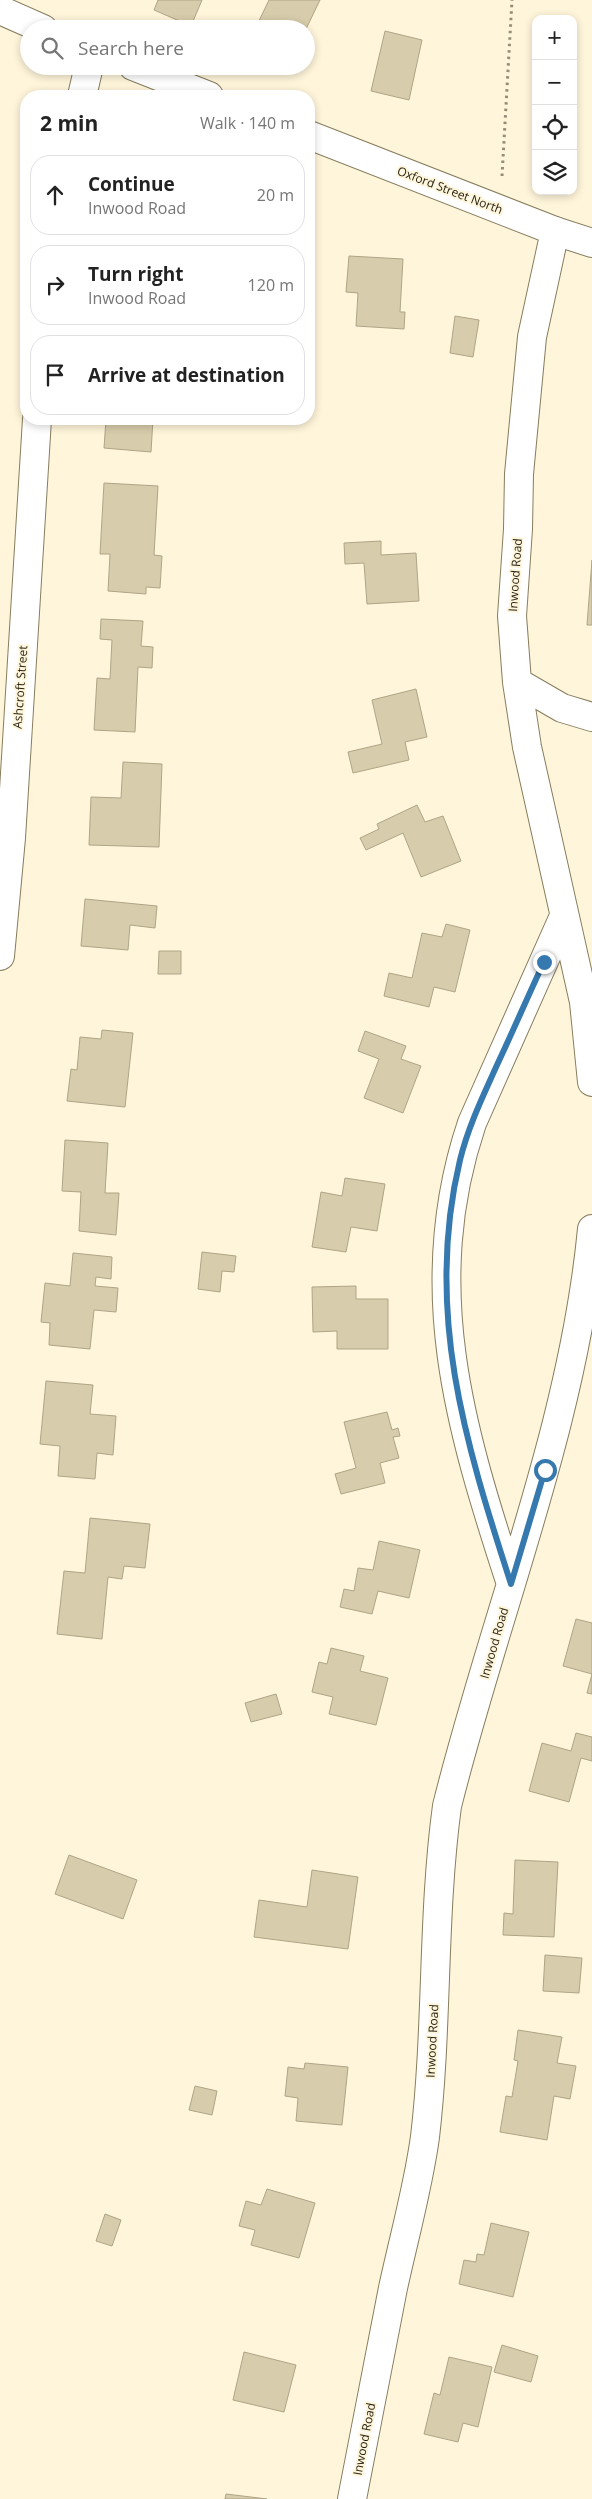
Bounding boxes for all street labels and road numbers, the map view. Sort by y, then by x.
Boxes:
street label: Oxford Street North [395,162,505,218]
street label: Inwood Road [504,538,526,612]
street label: Ashcroft Street [9,645,31,729]
street label: Inwood Road [476,1605,512,1681]
street label: Inwood Road [422,2004,442,2078]
street label: Inwood Road [349,2401,379,2477]

